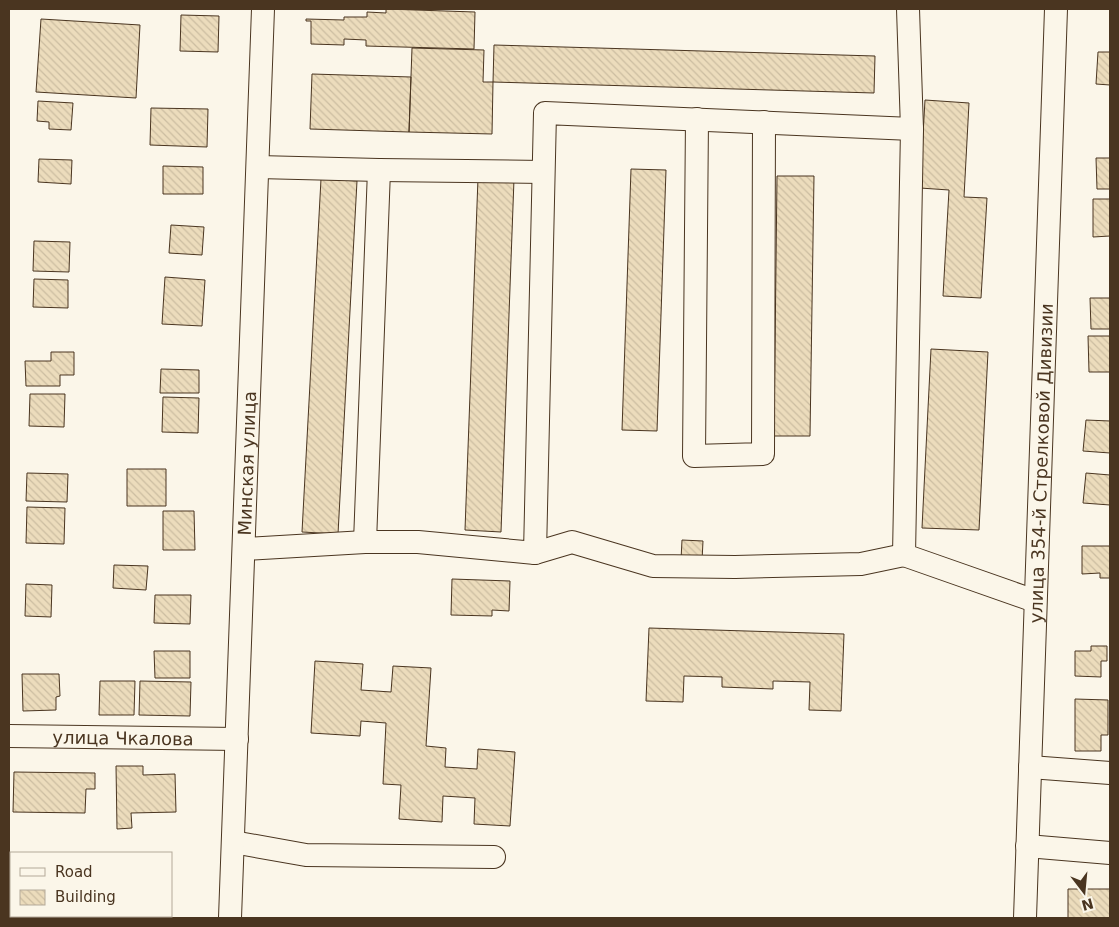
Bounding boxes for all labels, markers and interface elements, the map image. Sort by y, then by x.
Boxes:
street label: улица 354-й Стрелковой Дивизии [1025,303,1056,624]
street label: Минская улица [233,391,260,536]
street label: улица Чкалова [52,726,194,749]
legend [10,852,172,917]
text: Road [55,863,93,881]
north arrow [1059,867,1109,917]
text: Building [55,888,116,906]
text: N [1080,895,1095,914]

